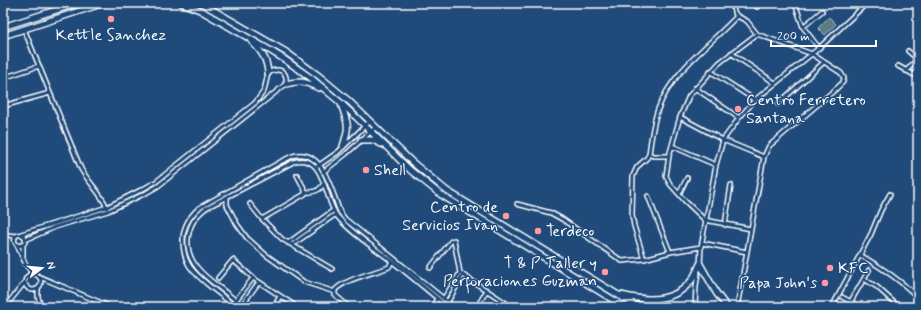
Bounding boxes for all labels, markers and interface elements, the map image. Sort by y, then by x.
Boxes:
marker: Kettle Sanchez [106,14,116,24]
scale bar [771,22,876,48]
place label: Kettle Sanchez [55,25,167,46]
text: 200 m [777,29,810,45]
place label: Centro Ferretero Santana [746,90,866,129]
marker: Centro Ferretero Santana [733,104,743,114]
place label: Shell [374,160,406,181]
marker: Shell [361,165,371,175]
place label: Centro de Servicios Ivan [402,197,498,236]
marker: Centro de Servicios Ivan [501,211,511,221]
place label: Terdeco [546,221,594,242]
marker: Terdeco [533,226,543,236]
north arrow [22,248,62,288]
place label: T & P Taller y Perforaciones Guzman [443,253,597,294]
place label: KFC [838,258,868,279]
text: N [43,260,58,271]
marker: KFC [825,263,835,273]
marker: T & P Taller y Perforaciones Guzman [600,267,610,277]
place label: Papa John's [739,273,817,294]
marker: Papa John's [820,278,830,288]

